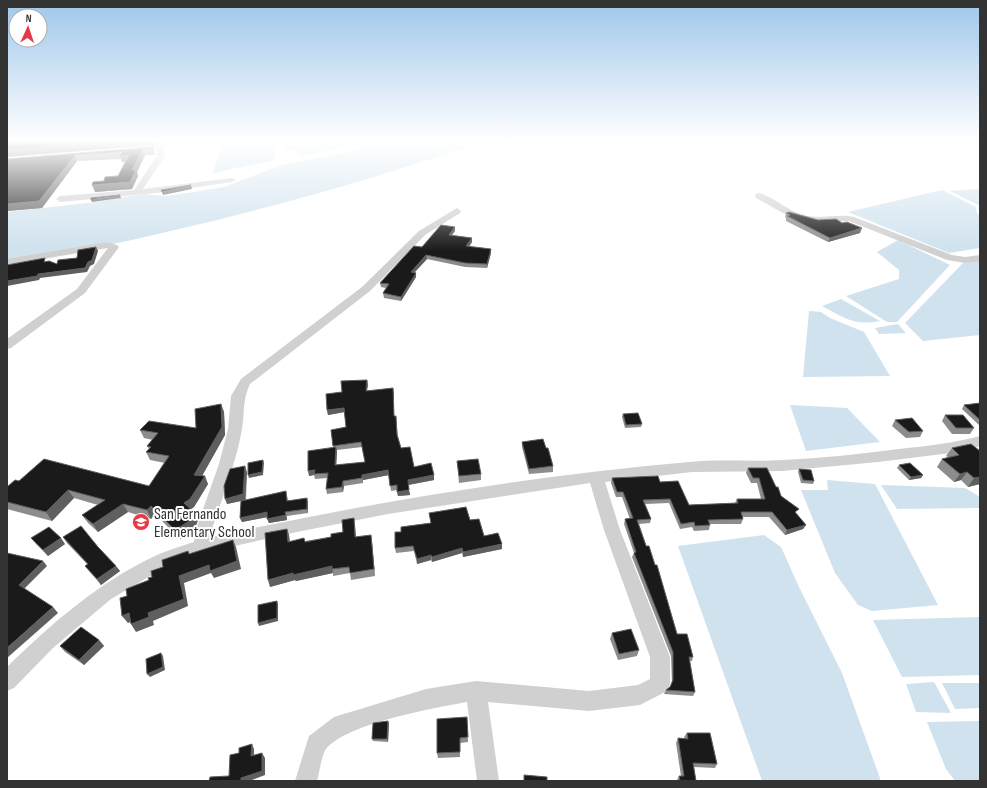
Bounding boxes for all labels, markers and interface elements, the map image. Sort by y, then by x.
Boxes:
north arrow [8,8,48,48]
text: N [25,12,32,25]
place label: San Fernando Elementary School [154,505,254,542]
school or university icon: San Fernando Elementary School [131,512,151,532]

